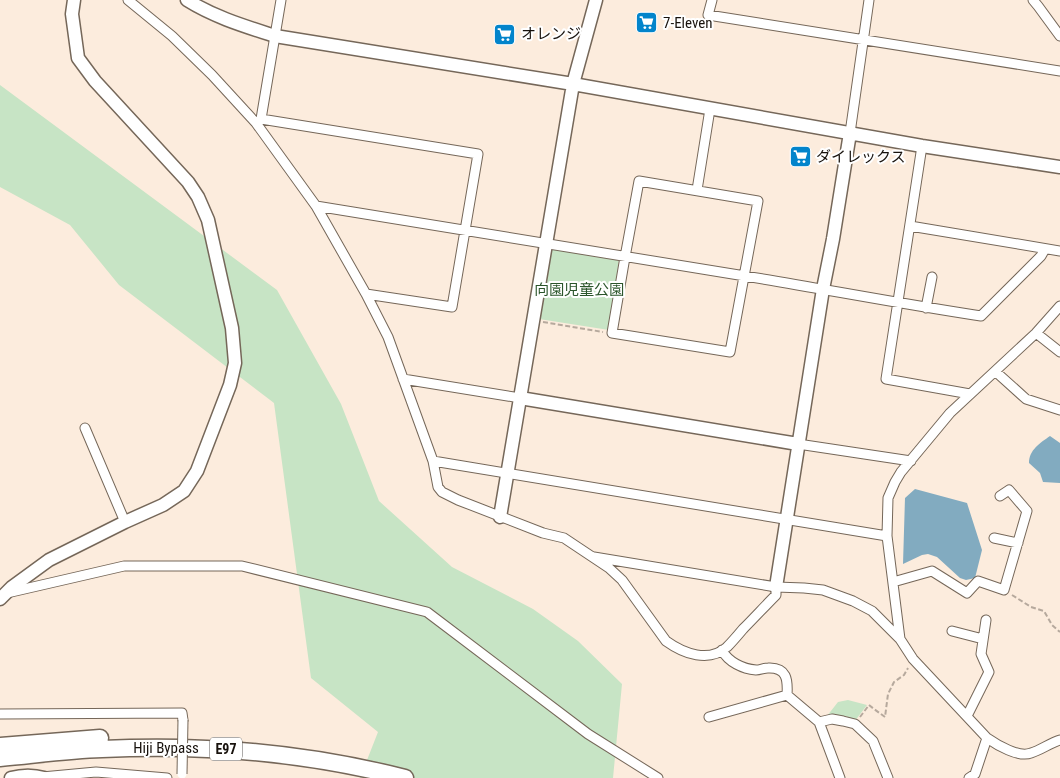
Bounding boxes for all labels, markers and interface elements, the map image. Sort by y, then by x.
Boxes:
supermarket icon: 7-Eleven [635,11,659,35]
place label: 7-Eleven [663,14,713,32]
supermarket icon: オレンジ [493,22,517,46]
place label: オレンジ [521,25,581,43]
supermarket icon: ダイレックス [788,145,812,169]
place label: ダイレックス [816,148,906,166]
park label: 向園児童公園 [534,281,624,299]
road number: E97 [210,738,242,761]
street label: Hiji Bypass [133,739,199,757]

